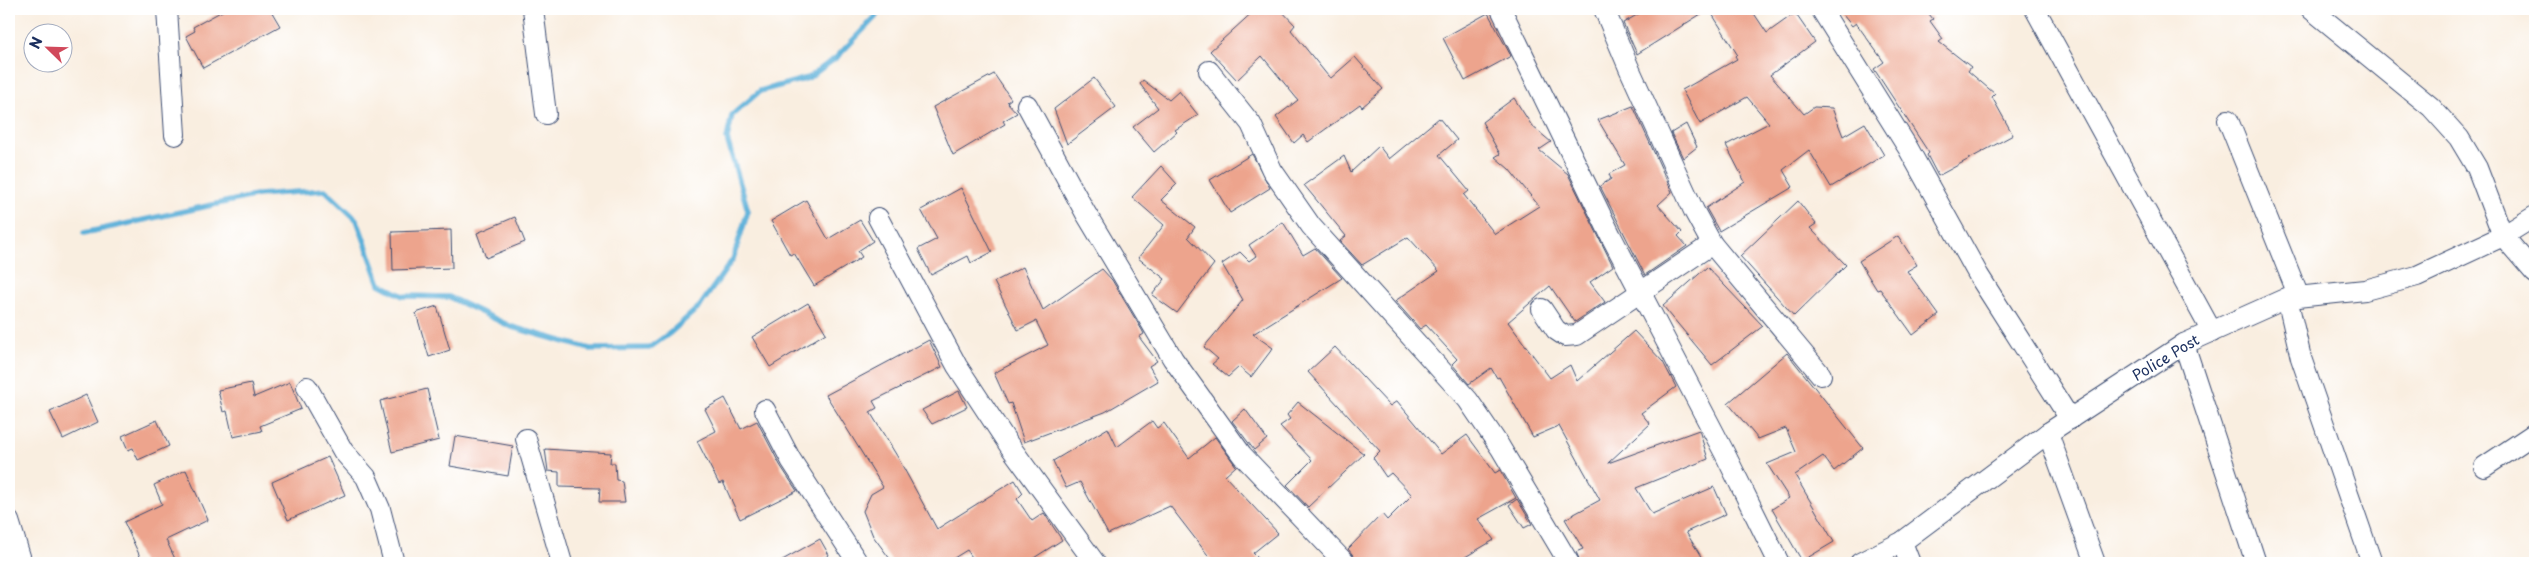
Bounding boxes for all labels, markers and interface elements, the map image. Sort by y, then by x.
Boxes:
north arrow [22,22,72,72]
text: N [24,34,47,52]
street label: Police Post [2127,328,2203,386]

